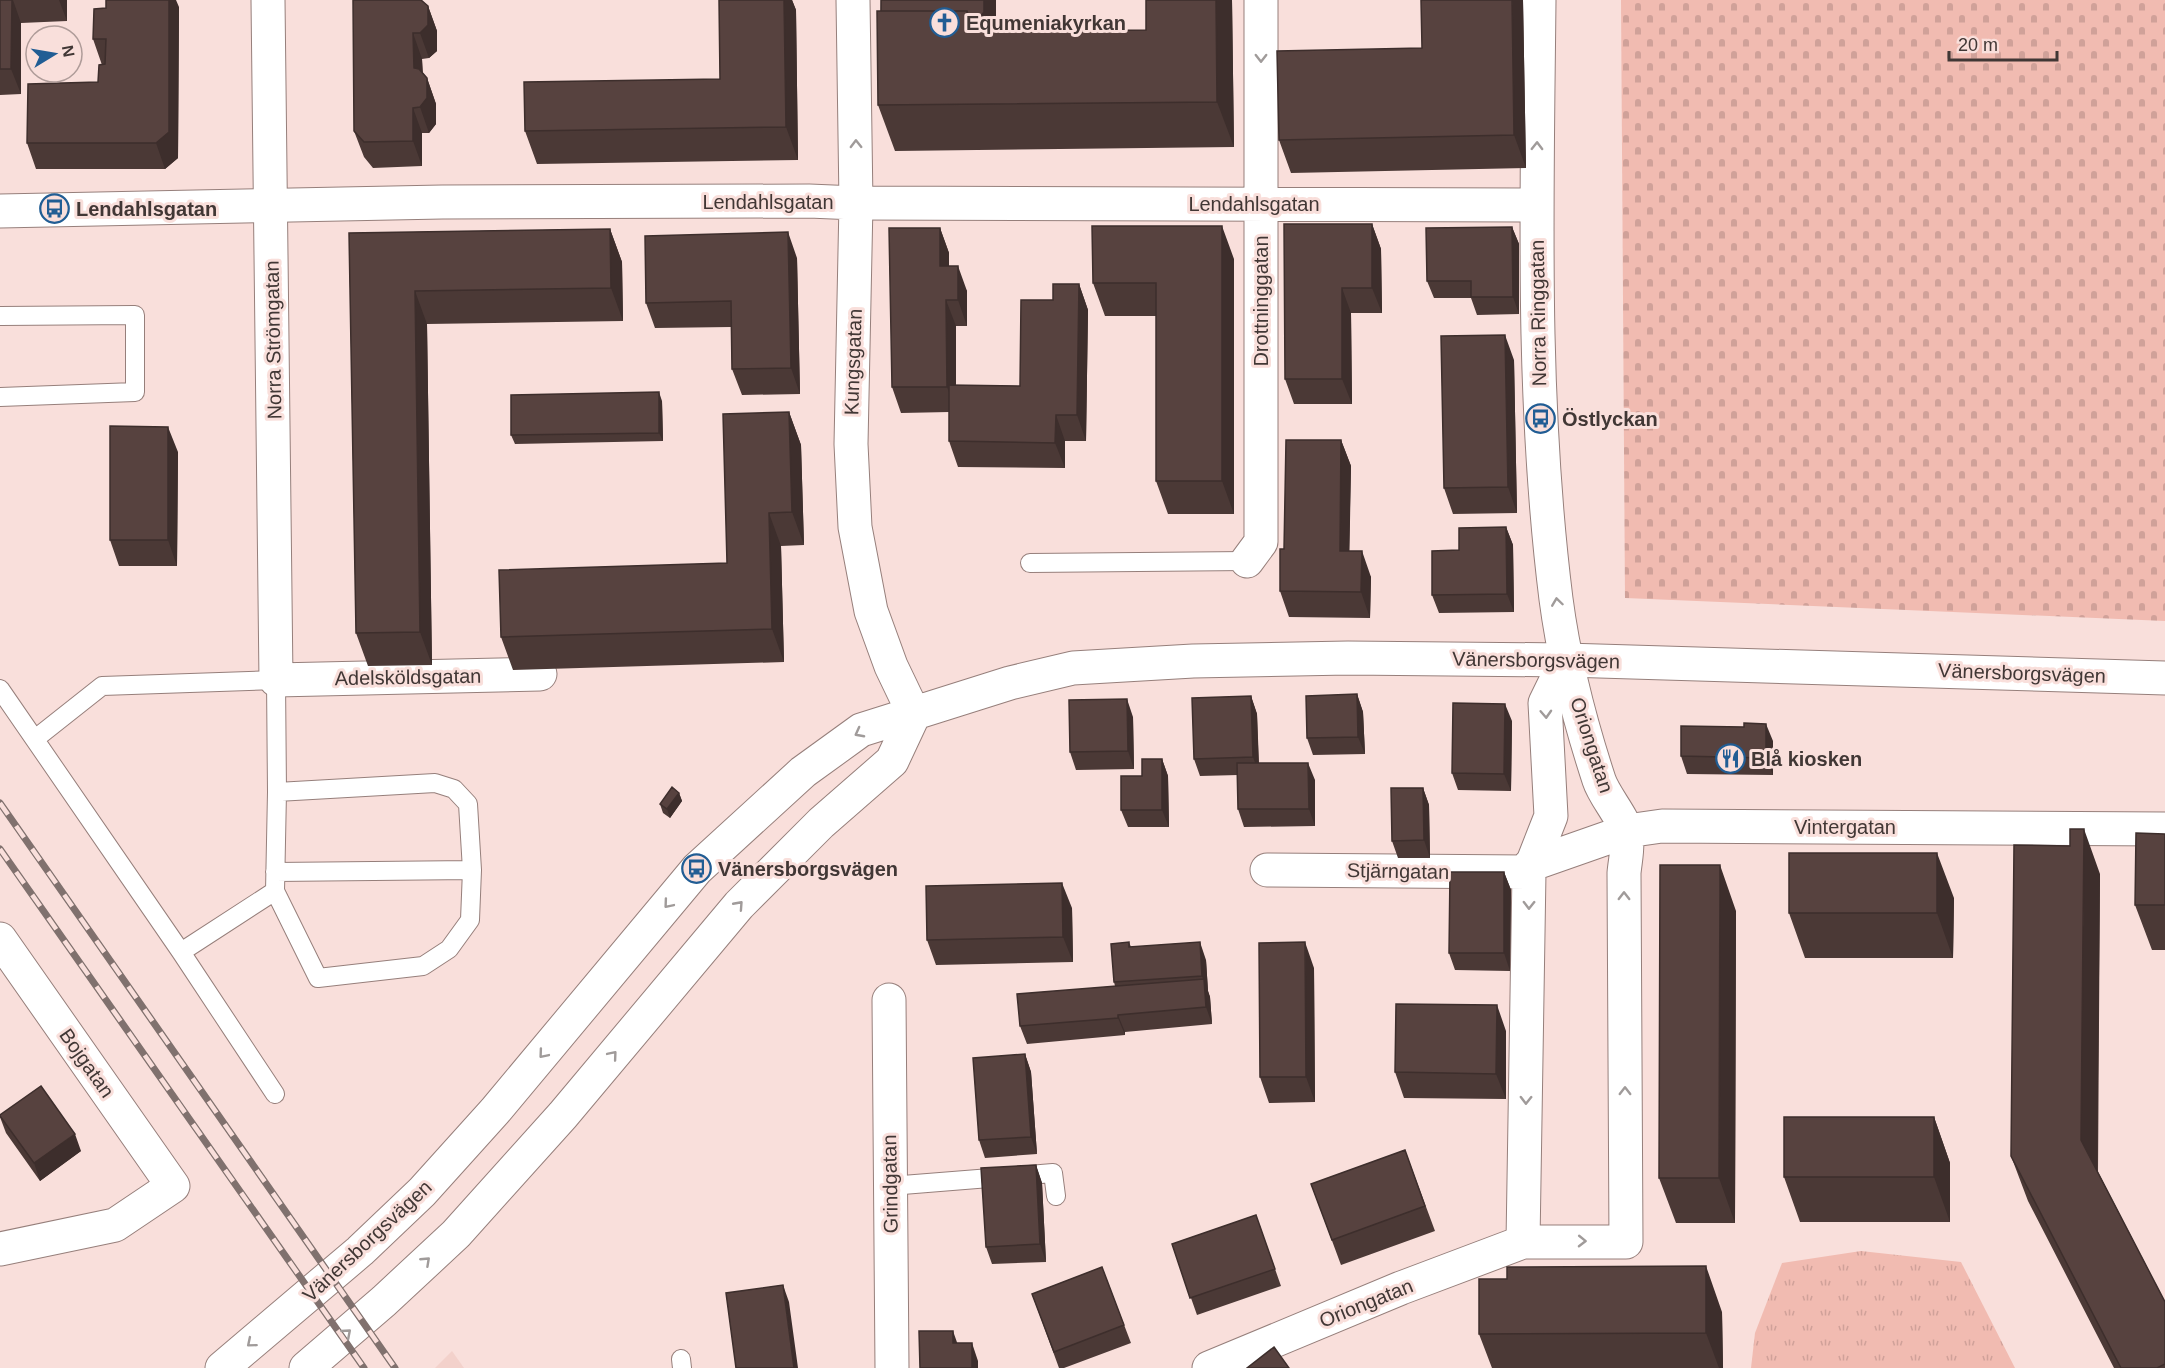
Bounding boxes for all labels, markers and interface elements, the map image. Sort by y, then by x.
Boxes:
church icon: Equmeniakyrkan [929,7,961,39]
place label: Equmeniakyrkan [966,12,1126,34]
north arrow [24,24,84,84]
scale bar [1949,24,2057,62]
text: 20 m [1958,35,1998,55]
text: N [59,44,78,59]
one-way arrow [1255,54,1267,63]
one-way arrow [850,140,862,149]
one-way arrow [1531,142,1543,151]
street label: Lendahlsgatan [702,191,834,213]
bus stop icon: Lendahlsgatan [39,193,71,225]
street label: Lendahlsgatan [1188,193,1320,215]
place label: Lendahlsgatan [76,198,217,220]
street label: Drottninggatan [1250,235,1272,367]
street label: Norra Ringgatan [1526,239,1550,387]
street label: Norra Strömgatan [261,260,285,420]
street label: Kungsgatan [840,308,866,416]
bus stop icon: Östlyckan [1525,403,1557,435]
place label: Östlyckan [1562,408,1658,430]
one-way arrow [1551,598,1563,607]
street label: Vänersborgsvägen [1452,648,1620,672]
street label: Vänersborgsvägen [1938,659,2106,687]
street label: Adelsköldsgatan [334,665,482,689]
street label: Oriongatan [1566,695,1618,795]
one-way arrow [1539,710,1552,719]
one-way arrow [855,726,865,737]
restaurant icon: Blå kiosken [1714,743,1746,775]
place label: Blå kiosken [1751,748,1862,770]
street label: Vintergatan [1794,816,1896,838]
bus stop icon: Vänersborgsvägen [681,853,713,885]
place label: Vänersborgsvägen [718,858,898,880]
street label: Stjärngatan [1347,859,1449,883]
one-way arrow [1618,891,1630,900]
one-way arrow [664,897,675,908]
one-way arrow [1523,900,1535,909]
one-way arrow [732,901,743,912]
street label: Bojgatan [55,1024,119,1102]
one-way arrow [539,1047,550,1058]
one-way arrow [606,1051,617,1062]
one-way arrow [1619,1086,1631,1095]
one-way arrow [1520,1095,1532,1104]
street label: Grindgatan [878,1134,902,1234]
street label: Vänersborgsvägen [298,1176,436,1306]
one-way arrow [1577,1235,1586,1248]
one-way arrow [419,1258,430,1269]
street label: Oriongatan [1316,1274,1416,1332]
one-way arrow [340,1330,351,1341]
one-way arrow [247,1336,258,1347]

